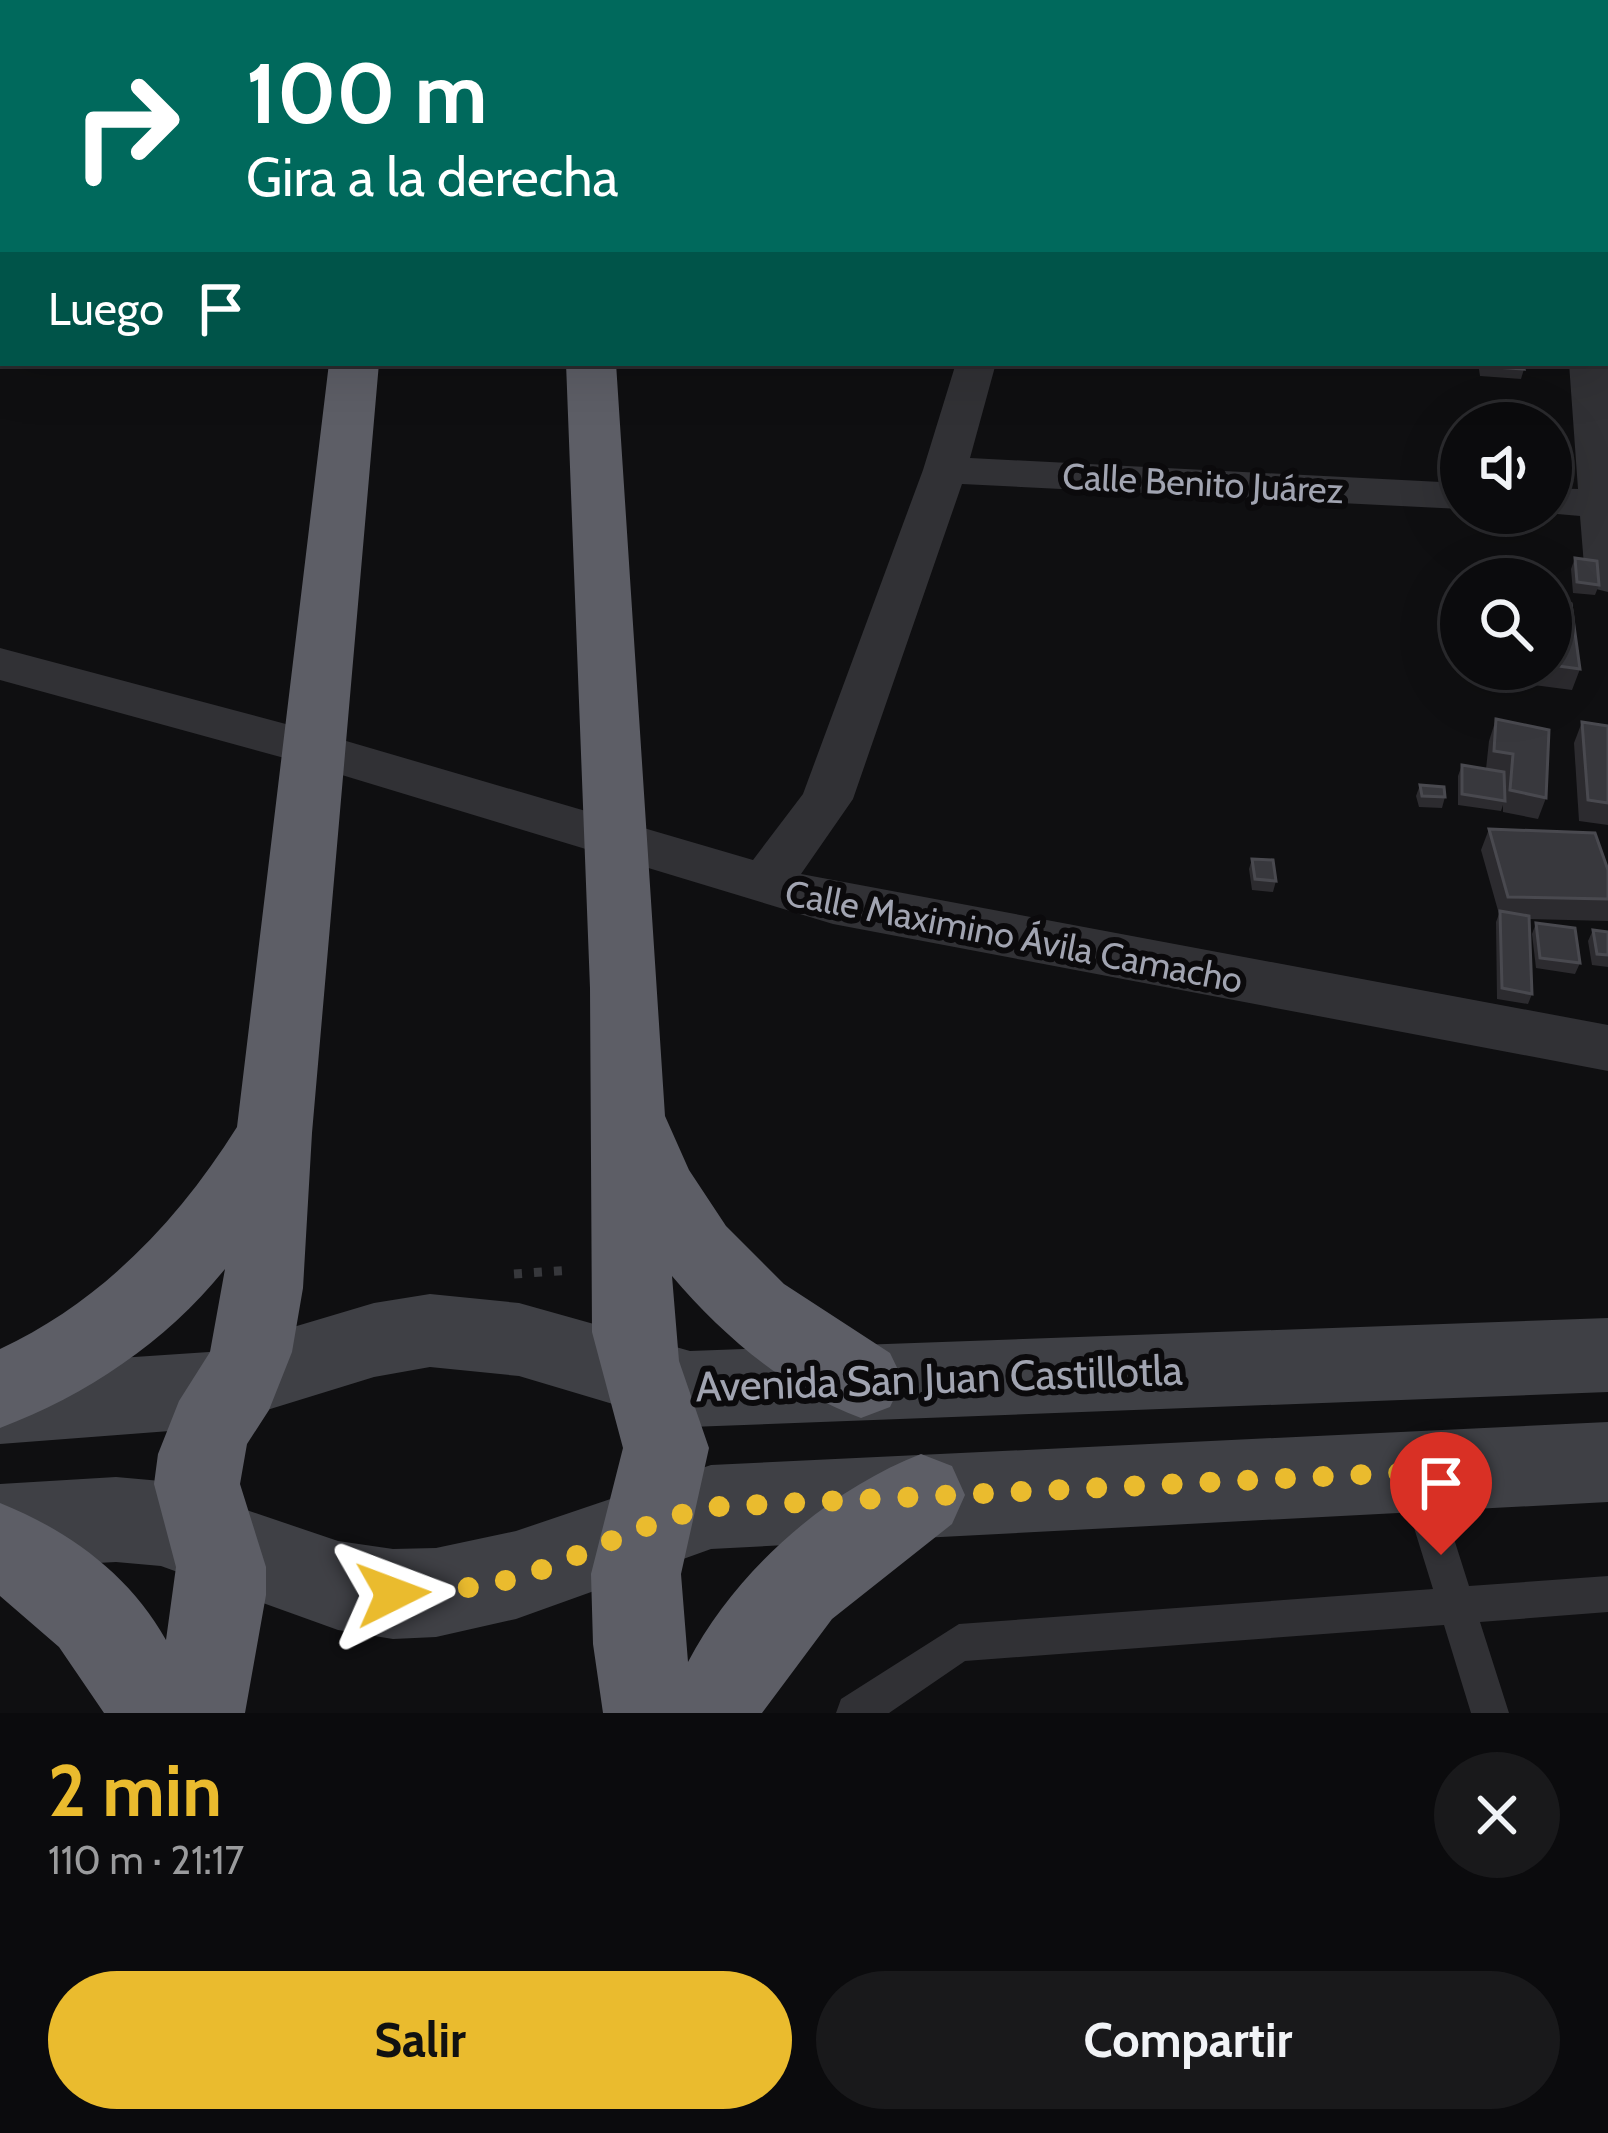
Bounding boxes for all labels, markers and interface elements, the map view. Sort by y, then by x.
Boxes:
text: 100 m [246,42,488,144]
icon: right [48,48,204,204]
text: Gira a la derecha [246,144,618,210]
icon: arrive [188,276,254,342]
text: Luego [48,282,164,336]
map controls [1440,402,1572,690]
button: sound [1440,402,1572,534]
street label: Calle Benito Juárez [1061,454,1345,512]
button: search [1440,558,1572,690]
street label: Calle Maximino Ávila Camacho [782,870,1246,1002]
street label: Avenida San Juan Castillotla [694,1344,1184,1412]
pin [1390,1432,1492,1555]
icon: arrive [1408,1450,1474,1516]
position arrow [330,1531,456,1657]
text: 2 min [48,1747,222,1834]
button: close [1434,1752,1560,1878]
text: 110 m · 21:17 [48,1836,244,1884]
button: Salir [48,1971,792,2109]
button: Compartir [816,1971,1560,2109]

